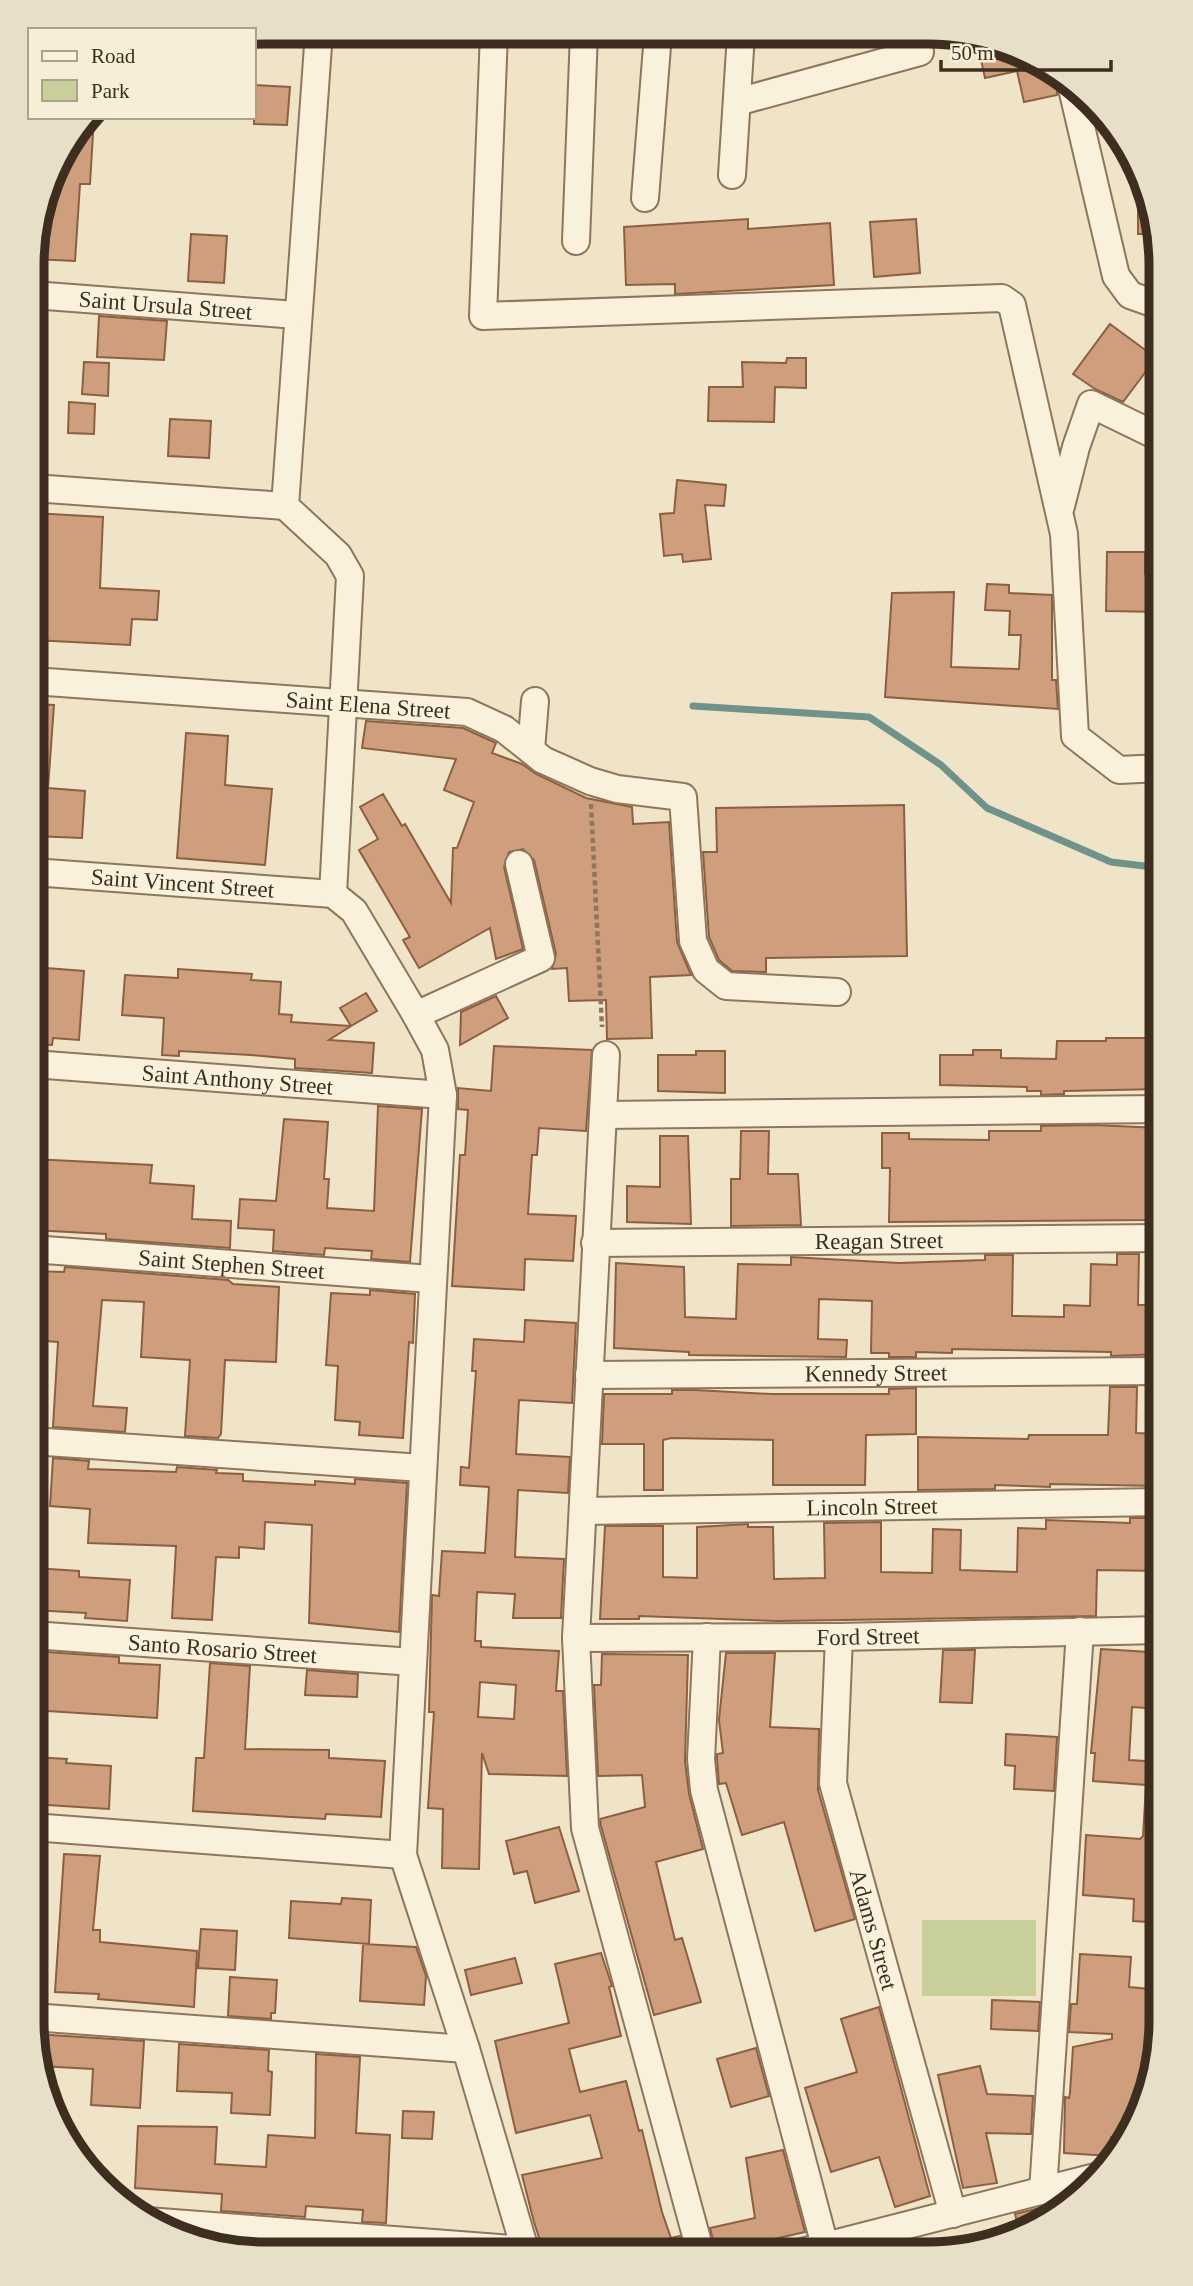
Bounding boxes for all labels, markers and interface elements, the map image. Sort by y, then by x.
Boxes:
legend [28,28,256,119]
scale bar [941,28,1111,72]
text: 50 m [951,41,994,65]
text: Road [91,44,136,68]
text: Park [91,79,130,103]
street label: Saint Ursula Street [78,286,254,324]
street label: Saint Elena Street [285,687,452,723]
street label: Saint Vincent Street [90,864,276,902]
street label: Saint Anthony Street [141,1060,335,1099]
street label: Reagan Street [815,1227,944,1254]
street label: Saint Stephen Street [137,1245,326,1284]
street label: Kennedy Street [805,1360,948,1386]
street label: Lincoln Street [806,1493,938,1520]
street label: Ford Street [816,1623,920,1650]
street label: Santo Rosario Street [127,1629,318,1668]
street label: Adams Street [845,1866,903,1993]

